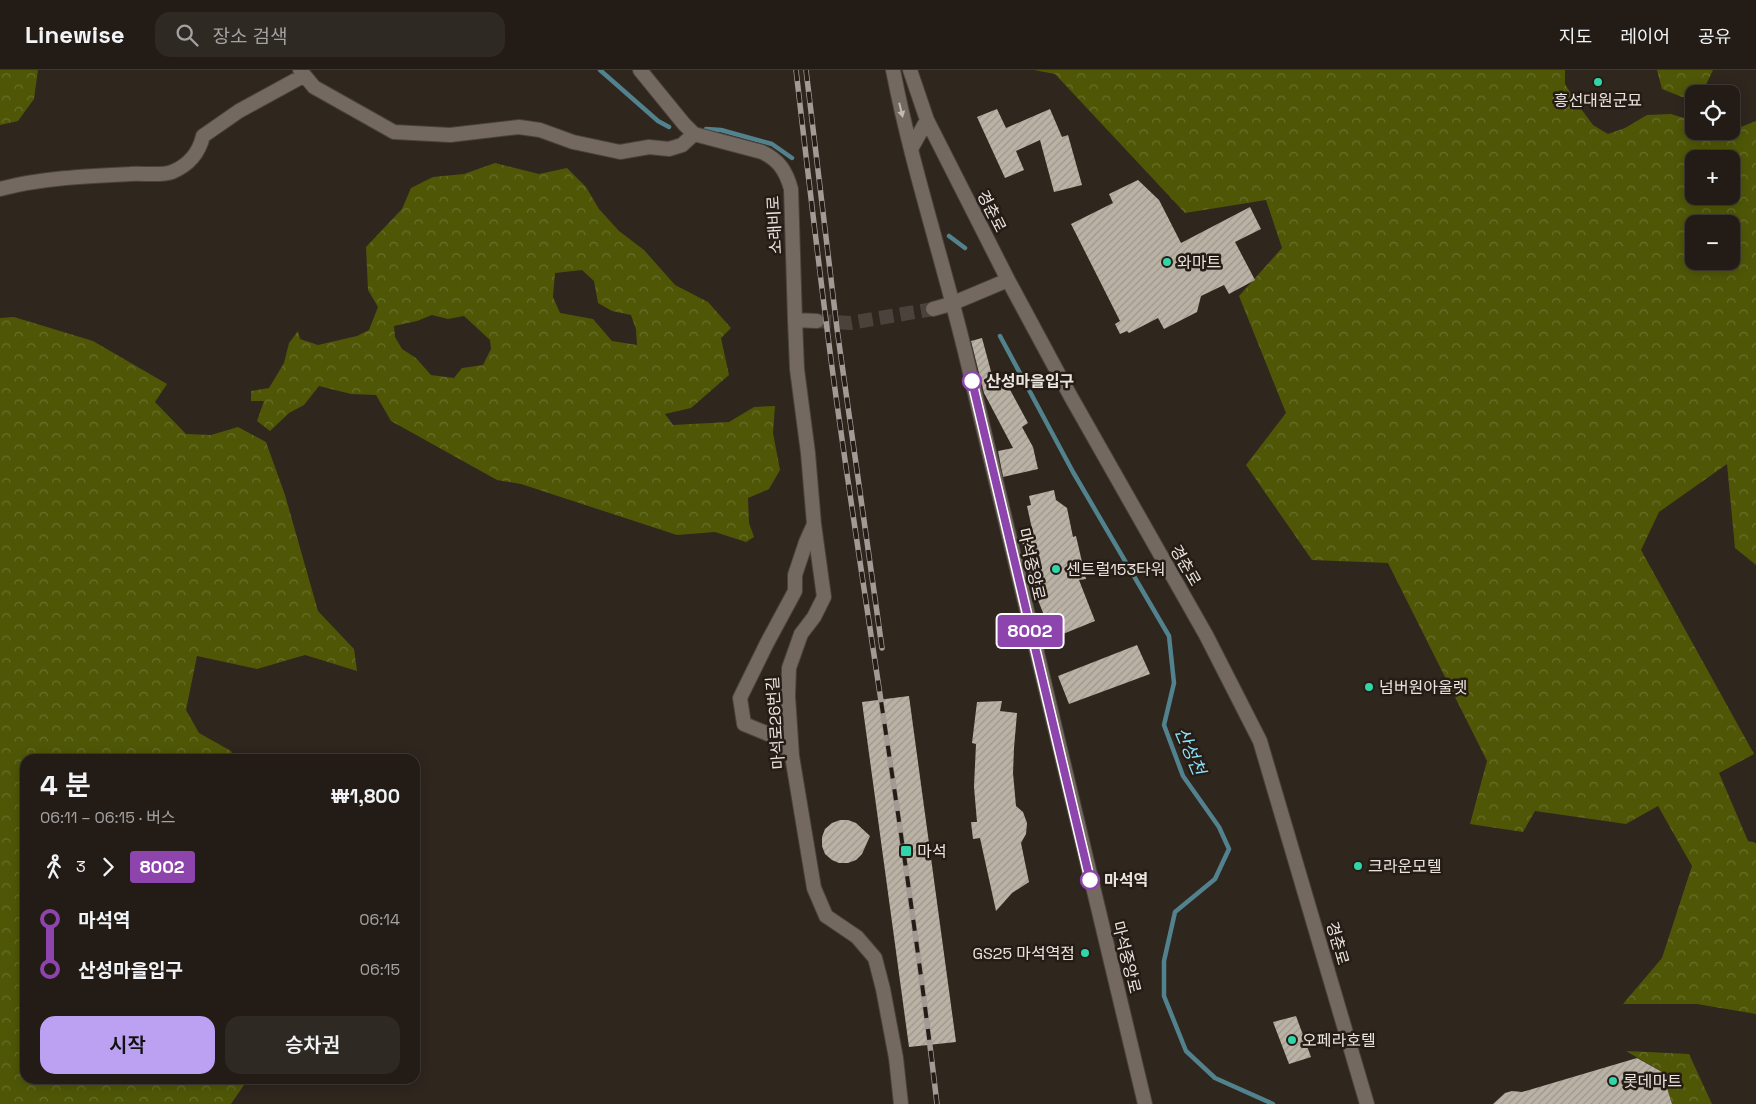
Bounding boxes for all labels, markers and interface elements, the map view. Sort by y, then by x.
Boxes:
search box [155,12,505,57]
text: Linewise [25,19,125,50]
icon: search [173,21,201,49]
text: 장소 검색 [213,24,287,49]
text: 지도 [1559,25,1592,48]
text: 레이어 [1620,25,1670,48]
text: 공유 [1698,25,1731,48]
marker: 흥선대원군묘 [1592,76,1604,88]
map controls [1685,85,1740,270]
button: locate [1685,85,1740,140]
place label: 흥선대원군묘 [1554,90,1642,111]
one-way arrow [897,102,905,117]
button: + [1685,150,1740,205]
street label: 경춘로 [972,187,1011,236]
street label: 소래비로 [762,195,787,255]
button: − [1685,215,1740,270]
place label: 와마트 [1177,252,1221,273]
marker: 와마트 [1161,256,1173,268]
marker: 산성마을입구 [962,371,982,391]
place label: 산성마을입구 [986,371,1074,392]
street label: 마석중앙로 [1013,526,1050,603]
street label: 경춘로 [1165,541,1206,590]
place label: 센트럴153타워 [1066,559,1166,580]
marker: 센트럴153타워 [1050,563,1062,575]
line badge: 8002 [995,615,1065,647]
text: 8002 [1008,619,1052,642]
street label: 마석로26번길 [762,676,789,770]
place label: 넘버원아울렛 [1379,677,1467,698]
marker: 넘버원아울렛 [1363,681,1375,693]
water label: 산성천 [1170,723,1212,780]
text: 4 분 [40,767,91,803]
text: ₩1,800 [330,784,400,809]
text: 06:11 – 06:15 · 버스 [40,807,176,828]
place label: 마석 [917,841,946,862]
marker: 마석 [899,844,913,858]
icon: walk [40,853,68,881]
icon: forward [94,853,122,881]
text: 8002 [140,855,185,878]
text: 3 [76,856,86,877]
place label: 크라운모텔 [1368,856,1442,877]
marker: 크라운모텔 [1352,860,1364,872]
marker: 마석역 [1080,870,1100,890]
place label: 마석역 [1104,870,1148,891]
text: 마석역 [78,908,130,933]
text: 06:14 [359,909,400,930]
street label: 마석중앙로 [1107,919,1146,996]
street label: 경춘로 [1321,919,1354,968]
place label: GS25 마석역점 [972,943,1075,964]
marker: GS25 마석역점 [1079,947,1091,959]
text: 산성마을입구 [78,958,183,983]
text: 06:15 [360,959,400,980]
button: 시작 [40,1016,215,1074]
button: 승차권 [225,1016,400,1074]
place label: 오페라호텔 [1302,1030,1376,1051]
marker: 오페라호텔 [1286,1034,1298,1046]
place label: 롯데마트 [1623,1071,1682,1092]
marker: 롯데마트 [1607,1075,1619,1087]

